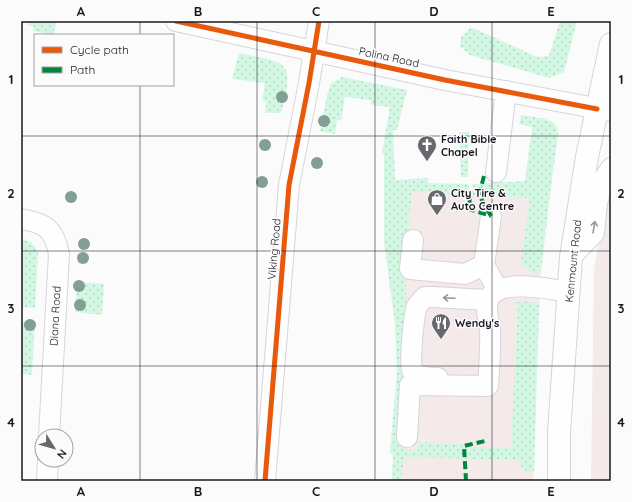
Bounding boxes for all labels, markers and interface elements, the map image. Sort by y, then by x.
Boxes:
text: A [77,3,86,19]
text: B [194,3,202,19]
text: C [312,3,320,19]
text: D [429,3,439,19]
text: E [547,3,555,19]
legend [34,34,174,86]
text: Cycle path [70,42,129,57]
street label: Polina Road [358,44,420,70]
text: Path [70,62,95,77]
text: 1 [8,71,14,87]
text: 1 [618,71,624,87]
place label: Faith Bible Chapel [441,132,497,159]
church icon: Faith Bible Chapel [416,134,438,162]
text: 2 [7,185,15,201]
text: 2 [617,185,625,201]
place label: City Tire & Auto Centre [451,186,515,213]
shop icon: City Tire & Auto Centre [426,188,448,216]
street label: Viking Road [264,218,284,280]
street label: Kenmount Road [562,219,584,303]
one-way arrow [590,220,598,233]
street label: Diana Road [46,286,64,346]
one-way arrow [443,294,456,301]
text: 3 [8,300,15,316]
text: 3 [618,300,625,316]
restaurant icon: Wendy's [430,312,452,340]
place label: Wendy's [455,316,499,330]
text: 4 [7,414,15,430]
text: 4 [617,414,625,430]
north arrow [34,428,74,468]
text: N [54,447,70,461]
text: A [77,483,86,499]
text: B [194,483,202,499]
text: C [312,483,320,499]
text: D [429,483,439,499]
text: E [547,483,555,499]

